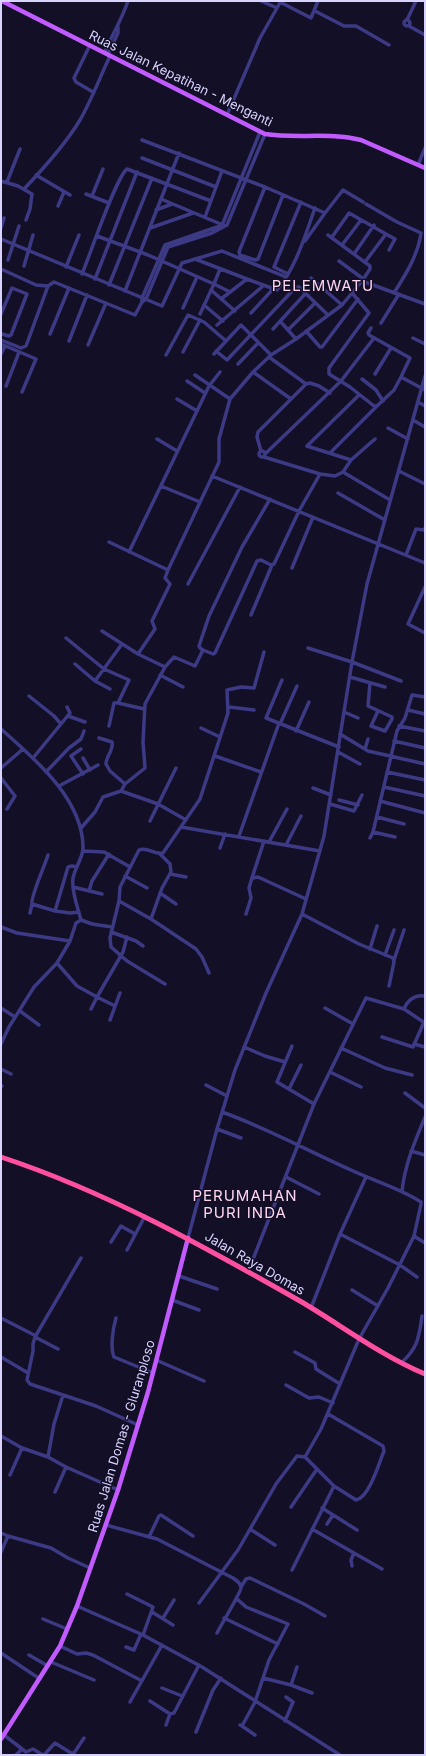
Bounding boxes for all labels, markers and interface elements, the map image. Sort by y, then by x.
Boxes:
street label: Ruas Jalan Kepatihan - Menganti [87,26,275,130]
district label: PELEMWATU [272,276,374,295]
district label: PERUMAHAN PURI INDA [192,1186,298,1222]
street label: Jalan Raya Domas [202,1228,308,1298]
street label: Ruas Jalan Domas - Gluranploso [84,1338,158,1534]

